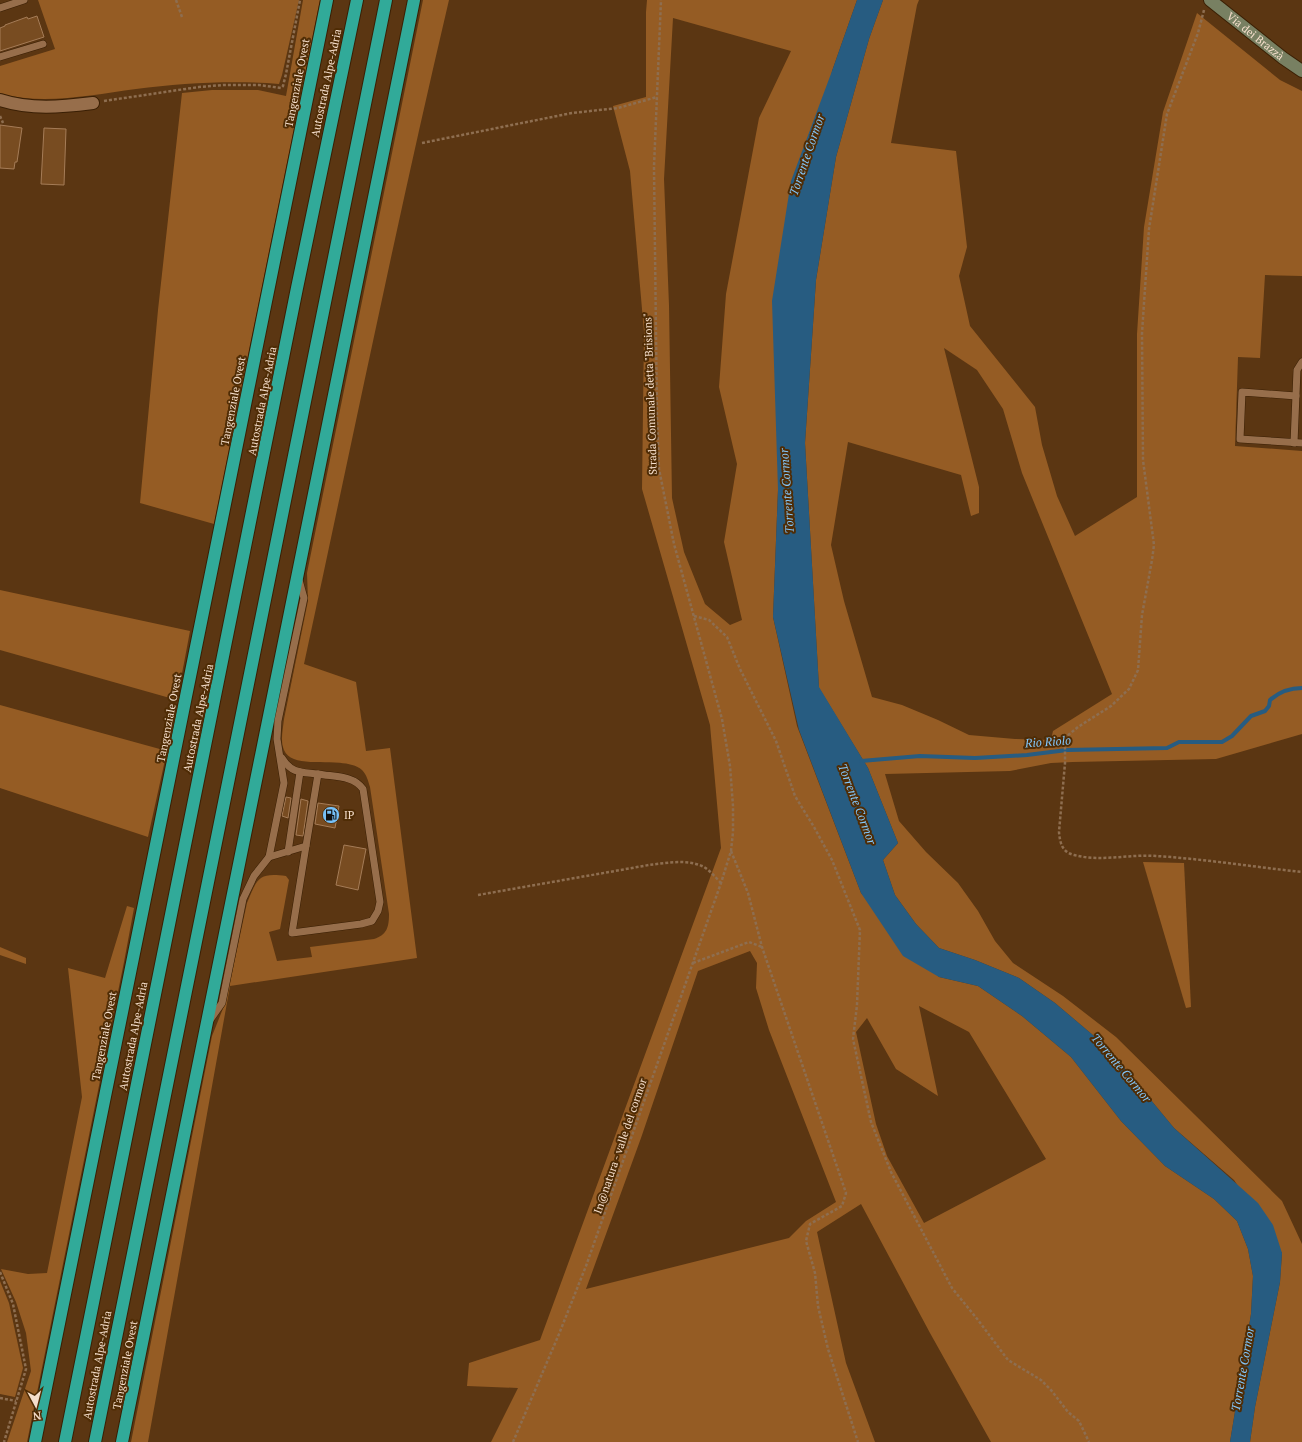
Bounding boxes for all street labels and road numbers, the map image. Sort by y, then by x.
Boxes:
street label: Via dei Brazzà [1224,9,1287,63]
street label: Autostrada Alpe-Adria [308,27,344,138]
street label: Tangenziale Ovest [282,37,312,129]
street label: Strada Comunale detta "Brisions" [640,313,660,475]
street label: Autostrada Alpe-Adria [245,345,279,456]
street label: Tangenziale Ovest [218,355,248,447]
street label: Autostrada Alpe-Adria [180,662,216,773]
street label: Tangenziale Ovest [154,672,184,764]
street label: Autostrada Alpe-Adria [116,980,150,1091]
street label: Tangenziale Ovest [89,990,119,1082]
street label: In@natura - valle del cormor [590,1076,650,1215]
street label: Autostrada Alpe-Adria [80,1309,114,1420]
street label: Tangenziale Ovest [110,1319,140,1411]

